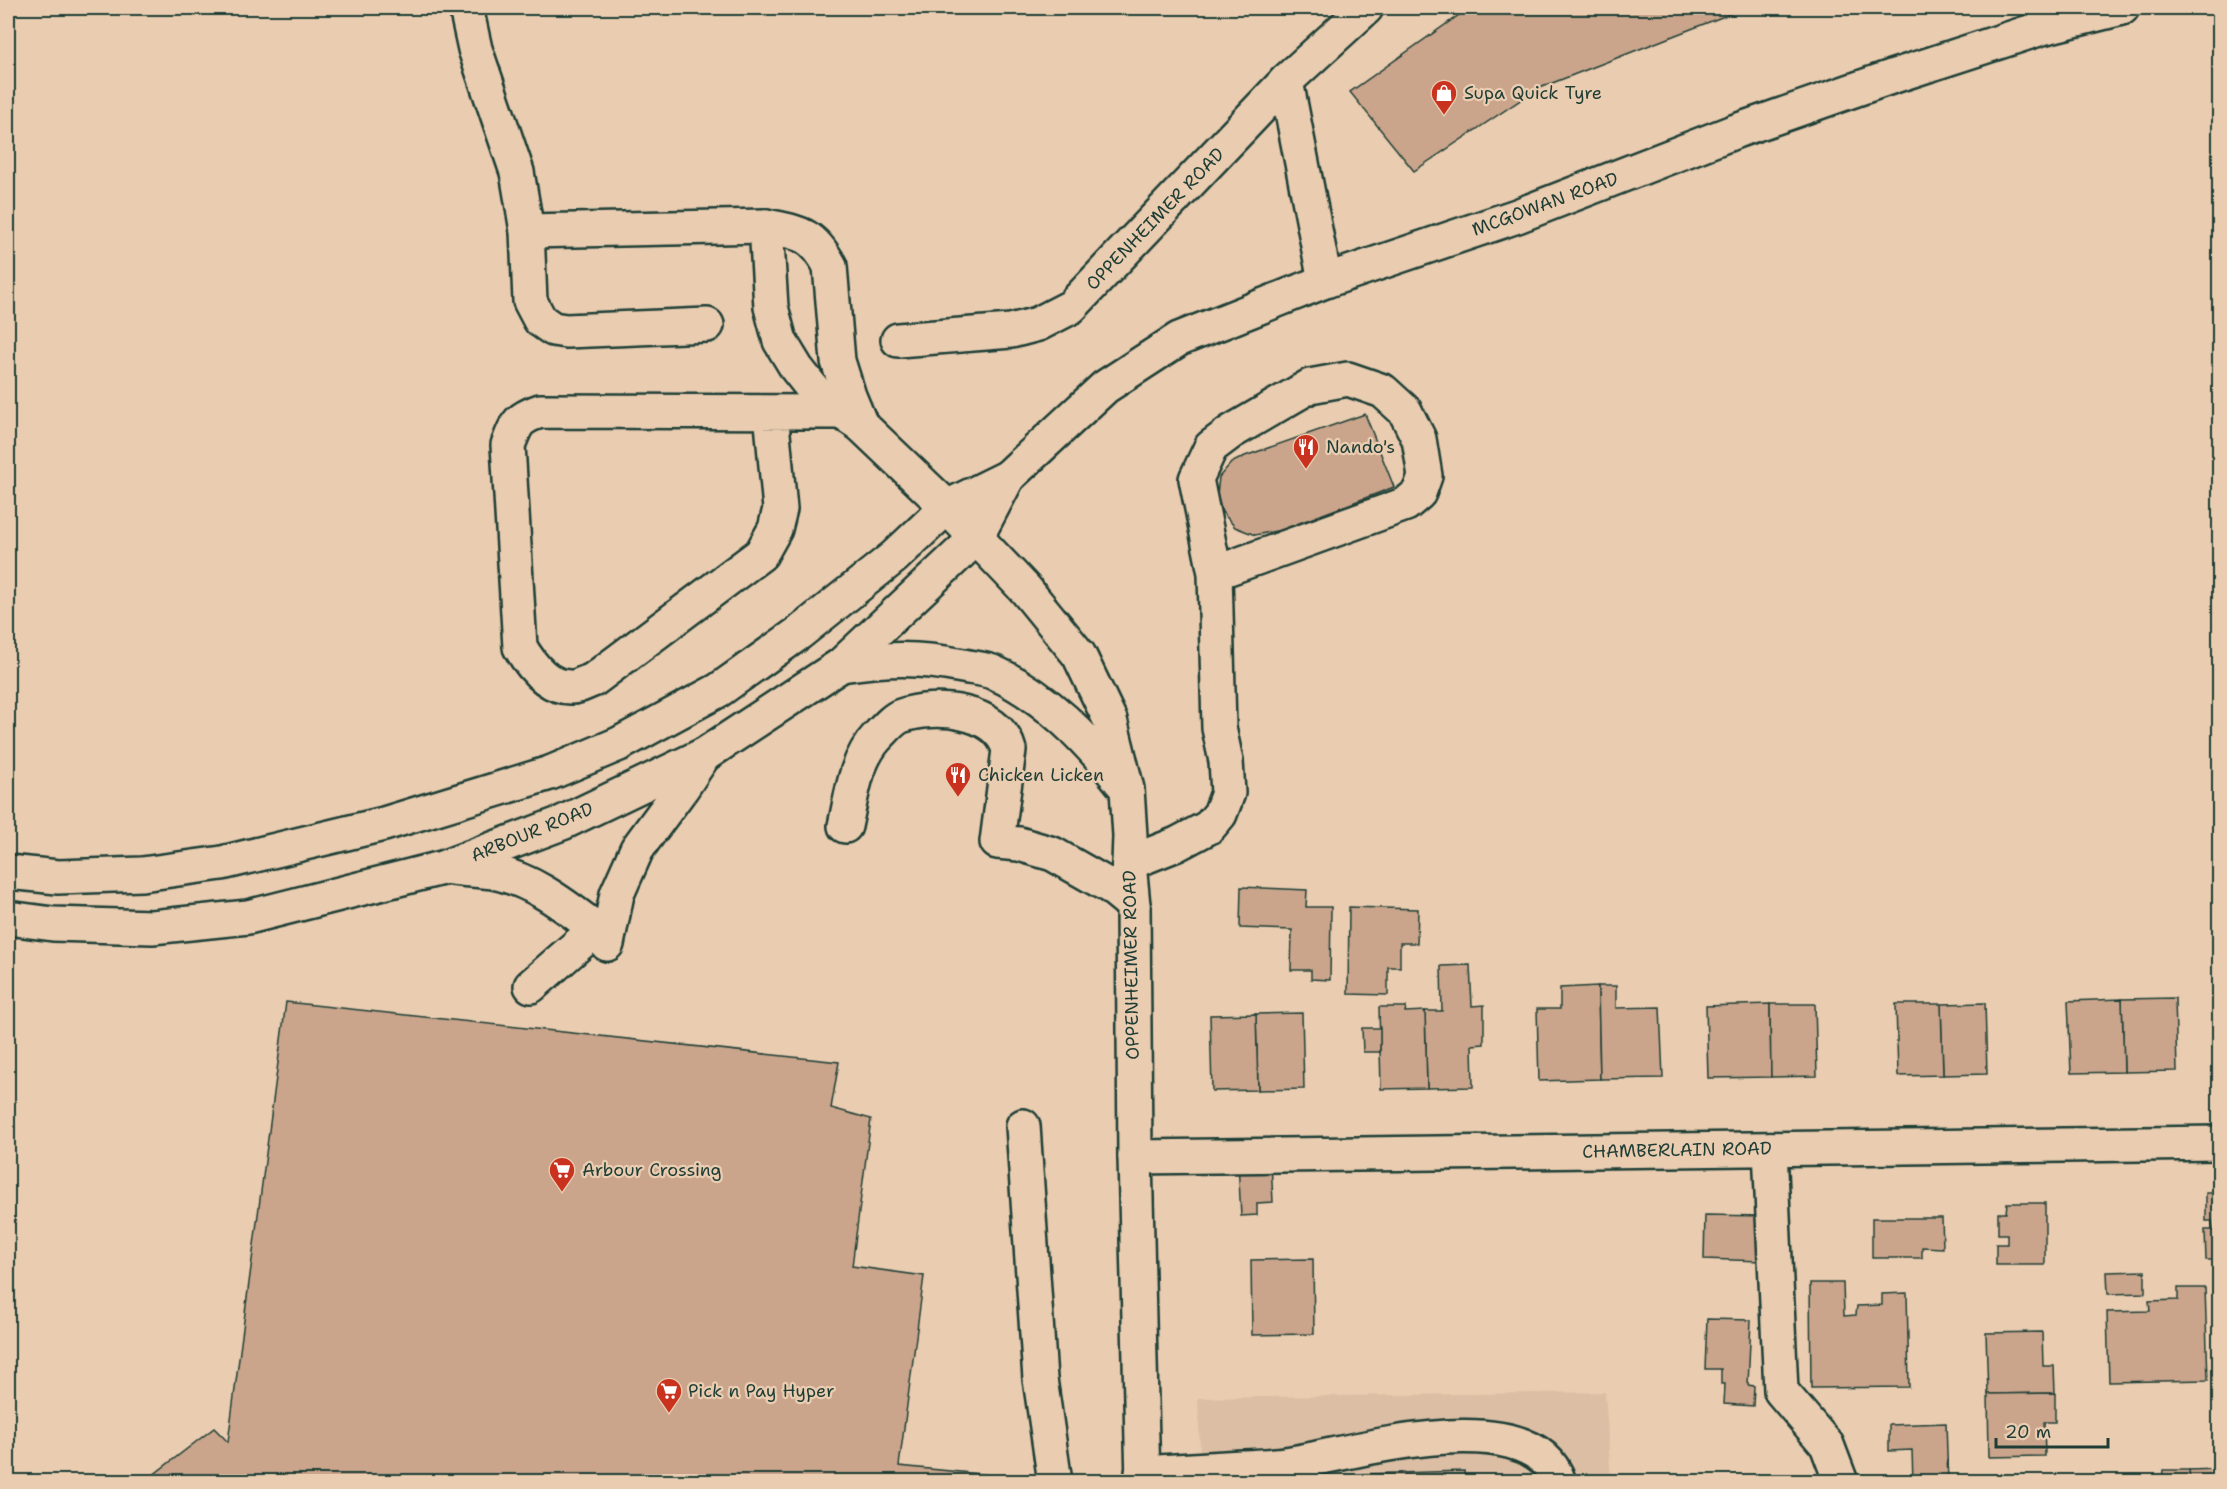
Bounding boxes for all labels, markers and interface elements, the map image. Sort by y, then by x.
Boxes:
shop icon: Supa Quick Tyre [1429,78,1459,116]
place label: Supa Quick Tyre [1464,81,1602,105]
street label: OPPENHEIMER ROAD [1081,142,1230,296]
street label: MCGOWAN ROAD [1469,166,1622,242]
restaurant icon: Nando's [1291,432,1321,470]
place label: Nando's [1326,435,1395,459]
restaurant icon: Chicken Licken [943,760,973,798]
place label: Chicken Licken [978,763,1104,787]
street label: ARBOUR ROAD [467,796,597,867]
street label: OPPENHEIMER ROAD [1117,870,1145,1060]
street label: CHAMBERLAIN ROAD [1582,1136,1772,1164]
supermarket icon: Arbour Crossing [547,1155,577,1193]
place label: Arbour Crossing [582,1158,722,1182]
supermarket icon: Pick n Pay Hyper [654,1376,684,1414]
place label: Pick n Pay Hyper [688,1379,834,1403]
scale bar [1996,1411,2108,1449]
text: 20 m [2005,1420,2051,1444]

